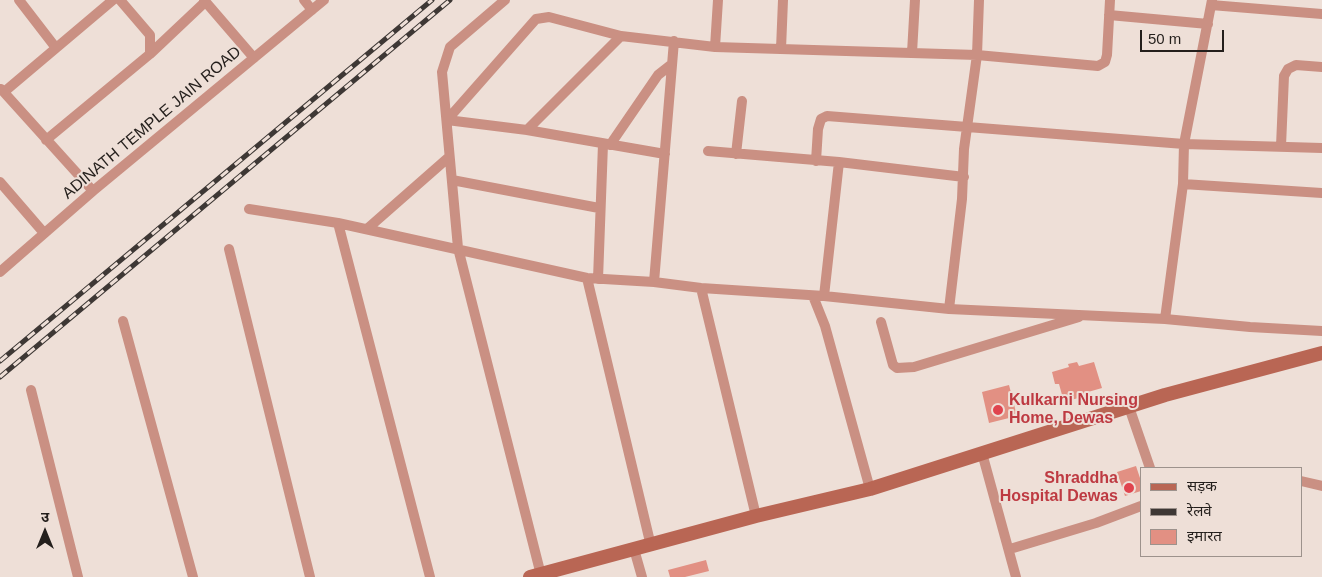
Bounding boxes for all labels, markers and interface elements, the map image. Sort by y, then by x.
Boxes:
scale bar [1142,20,1226,52]
text: 50 m [1148,30,1181,47]
street label: ADINATH TEMPLE JAIN ROAD [59,43,245,203]
place label: Kulkarni Nursing Home, Dewas [1009,391,1138,429]
marker: Kulkarni Nursing Home, Dewas [991,403,1005,417]
legend [1140,467,1302,557]
place label: Shraddha Hospital Dewas [1000,469,1118,507]
text: सड़क [1187,477,1217,494]
marker: Shraddha Hospital Dewas [1122,481,1136,495]
text: रेलवे [1187,502,1212,519]
north arrow [20,507,70,557]
text: उ [41,509,49,525]
text: इमारत [1187,527,1222,544]

